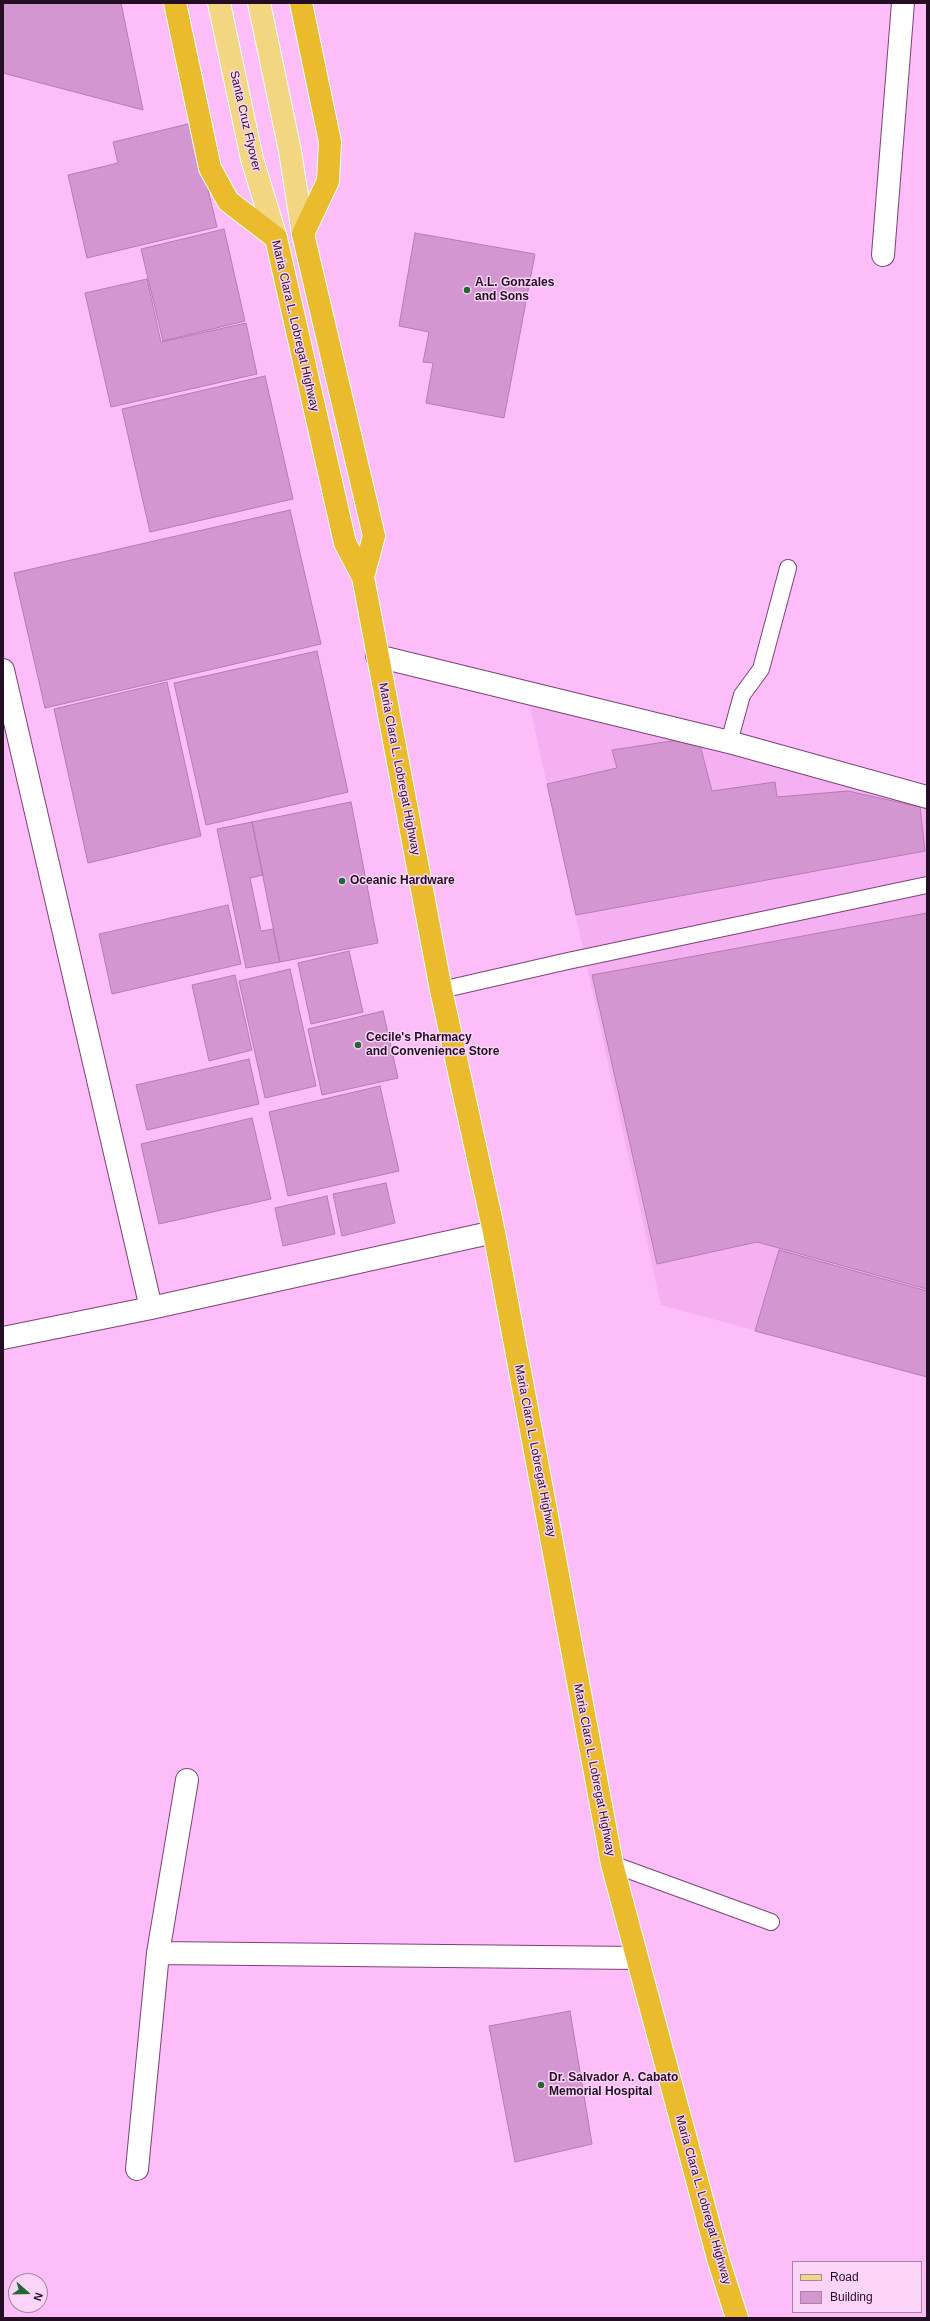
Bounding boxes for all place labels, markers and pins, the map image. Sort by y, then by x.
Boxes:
place label: A.L. Gonzales and Sons [475,276,554,304]
marker: A.L. Gonzales and Sons [462,285,472,295]
place label: Oceanic Hardware [350,874,455,888]
marker: Oceanic Hardware [337,876,347,886]
place label: Cecile's Pharmacy and Convenience Store [366,1031,499,1059]
marker: Cecile's Pharmacy and Convenience Store [353,1040,363,1050]
place label: Dr. Salvador A. Cabato Memorial Hospital [549,2071,678,2099]
marker: Dr. Salvador A. Cabato Memorial Hospital [536,2080,546,2090]

